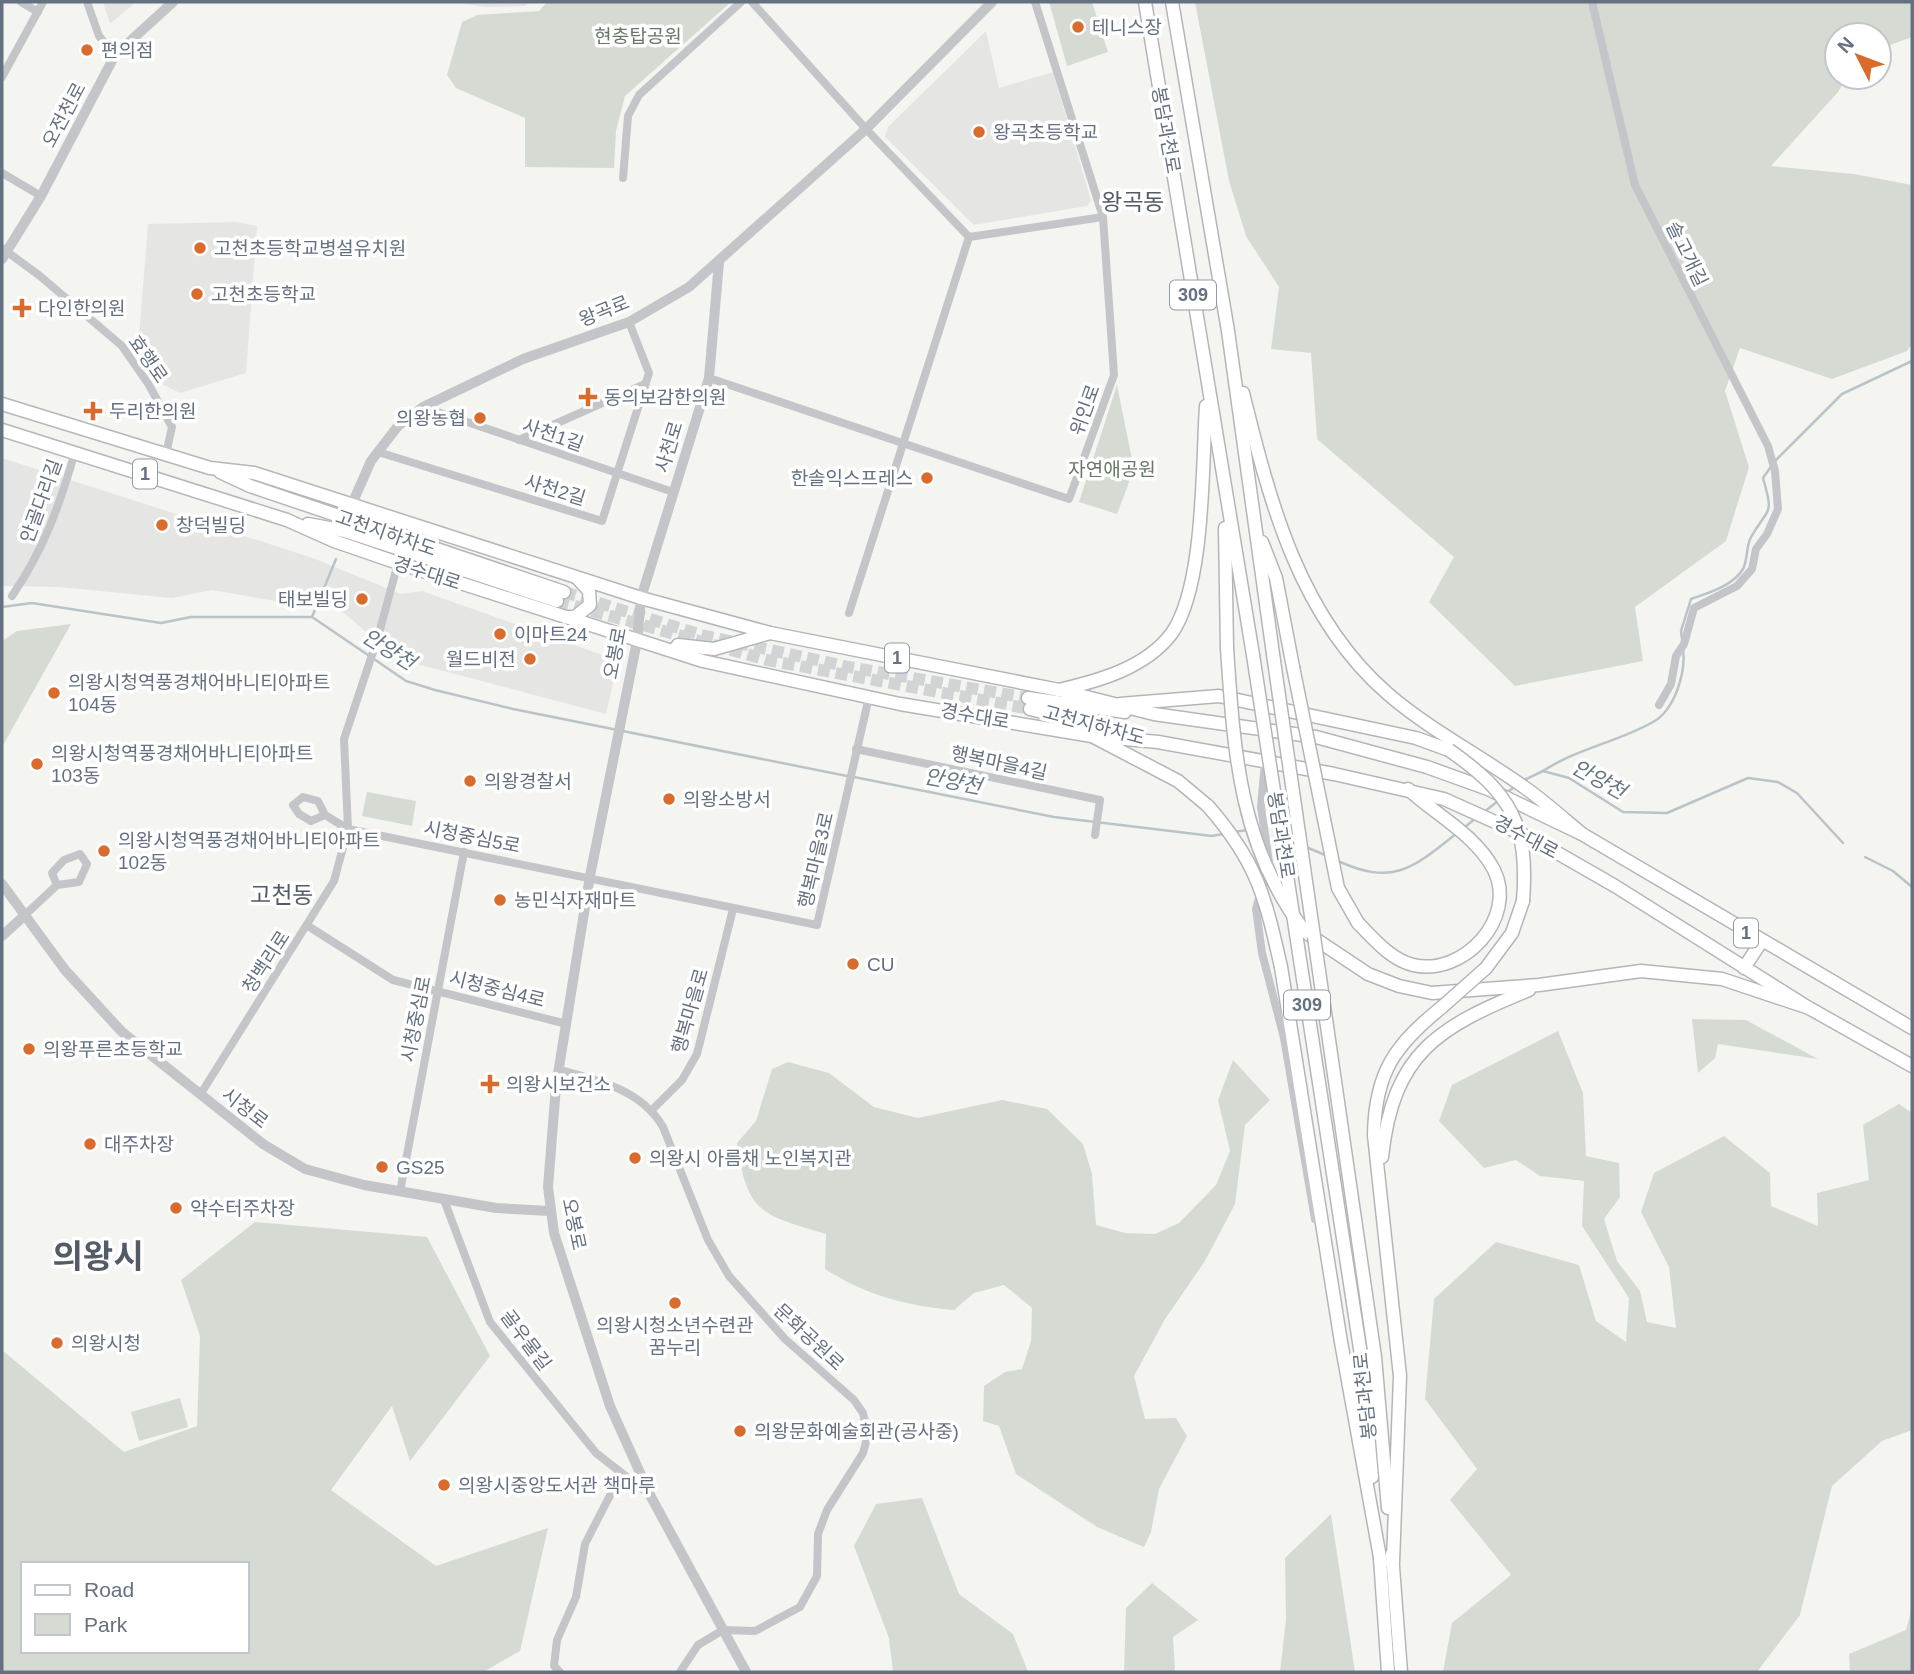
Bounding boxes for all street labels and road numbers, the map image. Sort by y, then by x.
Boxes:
street label: 오전천로 [38,79,90,151]
street label: 봉담과천로 [1148,85,1184,175]
street label: 솔고개길 [1662,218,1712,290]
road number: 309 [1170,281,1216,310]
street label: 왕곡로 [576,291,632,331]
street label: 효행로 [124,331,172,387]
street label: 위인로 [1066,382,1104,438]
street label: 사천1길 [520,415,586,455]
street label: 사천로 [651,419,687,475]
street label: 안골다리길 [16,456,66,546]
road number: 1 [133,460,157,488]
street label: 사천2길 [522,471,588,509]
street label: 고천지하차도 [333,506,439,560]
street label: 경수대로 [391,552,463,594]
street label: 오봉로 [600,625,630,681]
road number: 1 [885,644,909,672]
street label: 경수대로 [939,700,1011,732]
street label: 고천지하차도 [1041,701,1147,749]
street label: 행복마을4길 [949,743,1049,783]
street label: 봉담과천로 [1264,790,1298,880]
street label: 행복마을3로 [795,810,837,910]
street label: 경수대로 [1490,811,1562,863]
street label: 시청중심5로 [422,817,522,857]
road number: 1 [1734,918,1758,948]
street label: 청백리로 [238,927,294,997]
street label: 행복마을로 [668,966,712,1056]
street label: 시청중심4로 [447,967,547,1011]
street label: 시청중심로 [397,974,435,1064]
road number: 309 [1284,990,1330,1020]
street label: 시청로 [218,1084,272,1132]
street label: 오봉로 [558,1196,590,1252]
street label: 문화공원로 [770,1300,848,1374]
street label: 골우물길 [497,1306,555,1374]
street label: 봉담과천로 [1350,1351,1380,1441]

